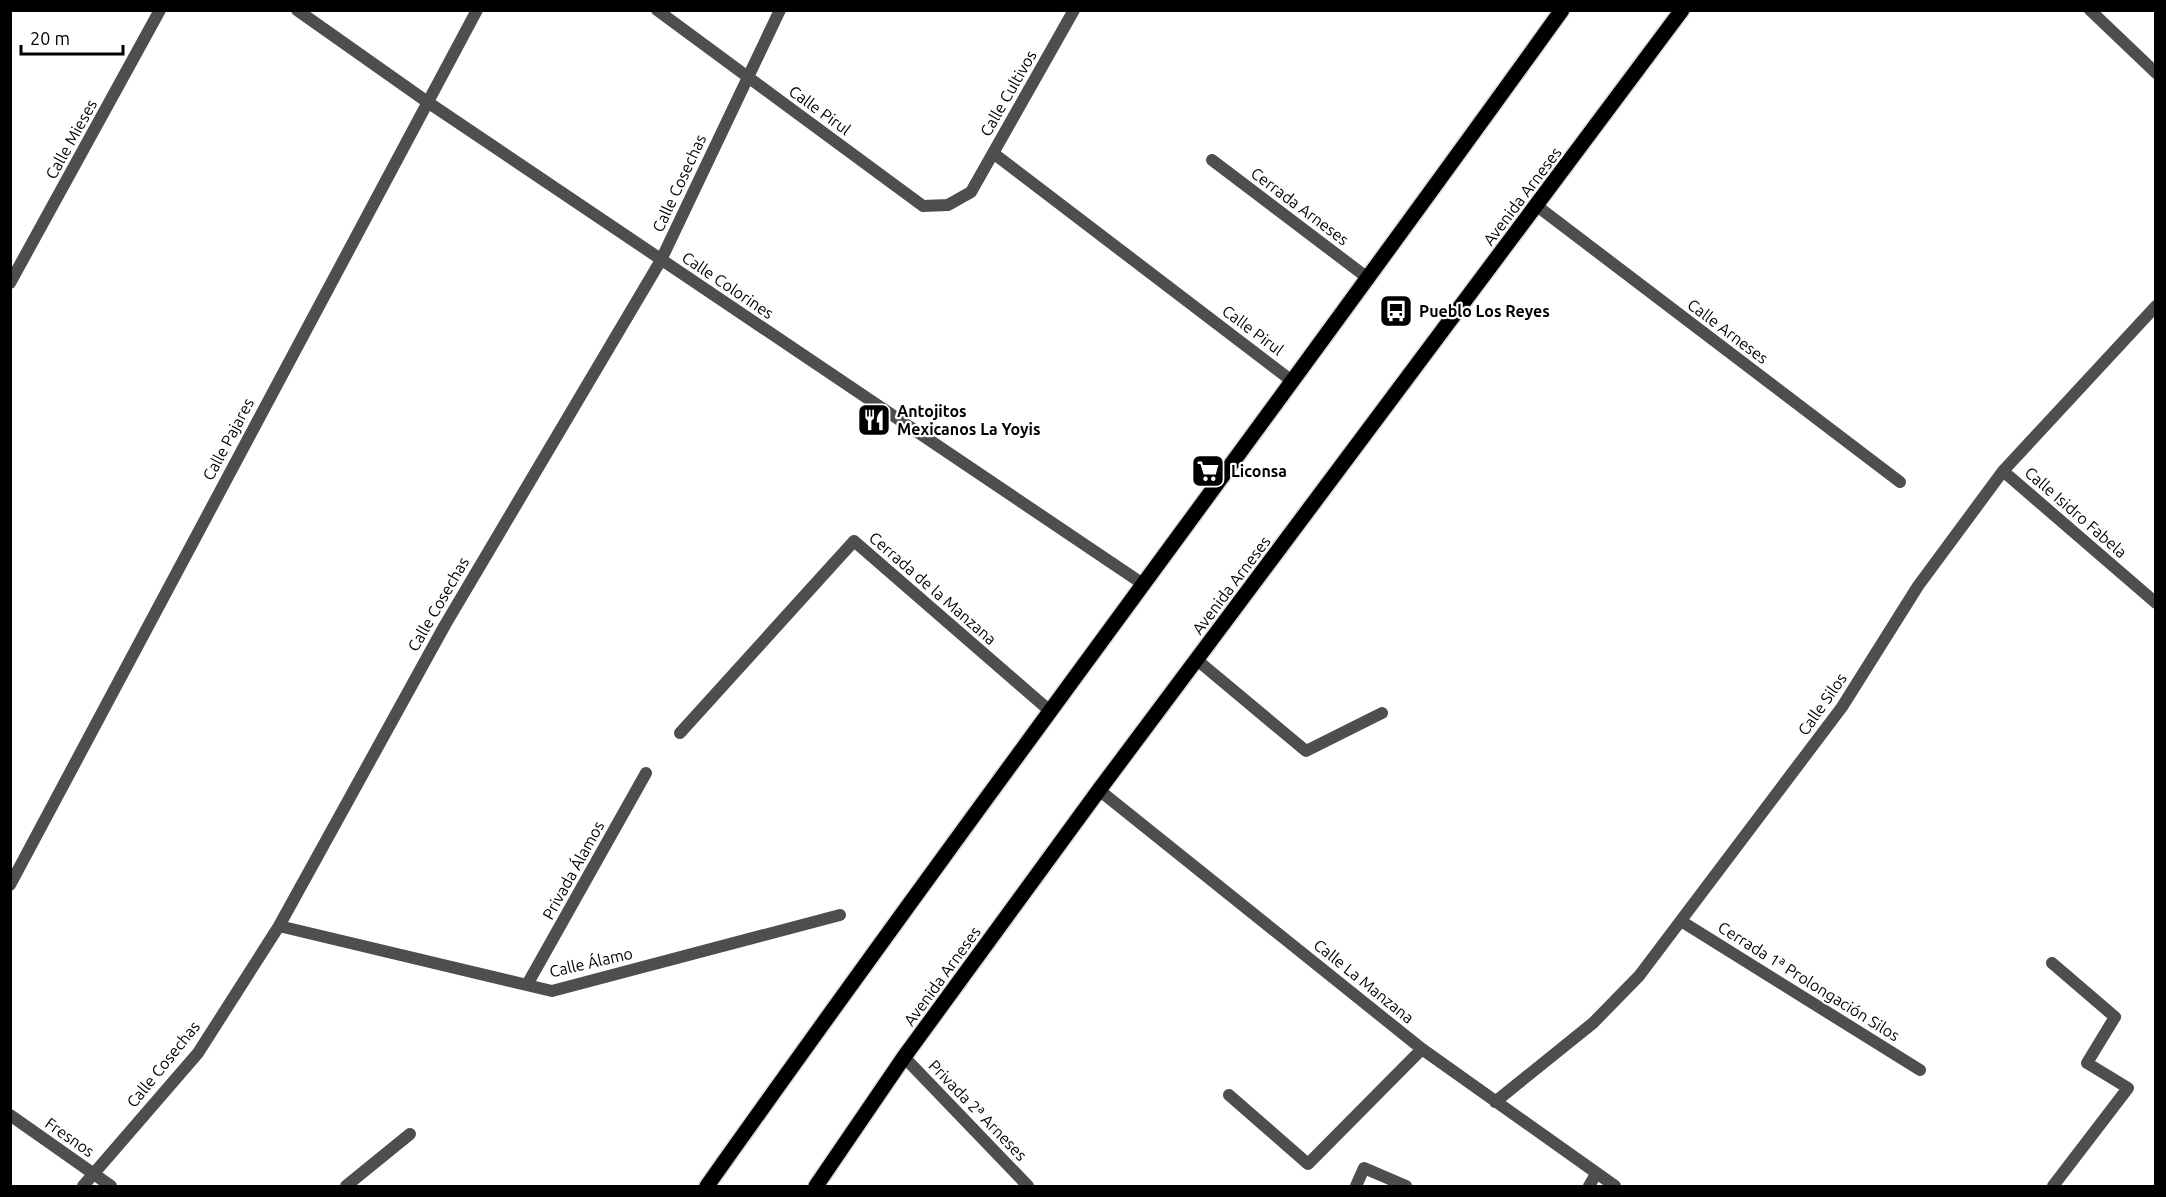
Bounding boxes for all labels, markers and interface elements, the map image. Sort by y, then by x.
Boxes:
scale bar [21,18,123,56]
text: 20 m [30,28,70,48]
street label: Calle Cultivos [976,47,1040,139]
street label: Calle Pirul [786,82,854,138]
street label: Calle Mieses [42,96,100,182]
street label: Calle Cosechas [649,131,709,235]
street label: Avenida Arneses [1479,143,1565,249]
street label: Cerrada Arneses [1248,163,1352,249]
street label: Calle Colorines [679,248,777,322]
bus stop icon: Pueblo Los Reyes [1378,293,1414,329]
street label: Calle Arneses [1684,295,1772,367]
street label: Calle Pirul [1219,301,1287,359]
place label: Pueblo Los Reyes [1419,302,1550,320]
street label: Calle Pajares [199,395,257,483]
restaurant icon: Antojitos Mexicanos La Yoyis [856,402,892,438]
place label: Antojitos Mexicanos La Yoyis [897,402,1041,438]
supermarket icon: Liconsa [1190,453,1226,489]
place label: Liconsa [1231,462,1287,480]
street label: Calle Isidro Fabela [2021,463,2131,561]
street label: Cerrada de la Manzana [866,528,1000,648]
street label: Avenida Arneses [1188,532,1274,638]
street label: Calle Cosechas [404,554,472,654]
street label: Calle Silos [1794,669,1850,739]
street label: Privada Álamos [537,817,607,922]
street label: Cerrada 1ª Prolongación Silos [1715,918,1903,1044]
street label: Avenida Arneses [900,923,984,1029]
street label: Calle La Manzana [1310,935,1418,1027]
street label: Calle Álamo [547,942,634,980]
street label: Calle Cosechas [123,1017,203,1111]
street label: Privada 2ª Arneses [925,1056,1031,1164]
street label: Fresnos [42,1114,98,1160]

